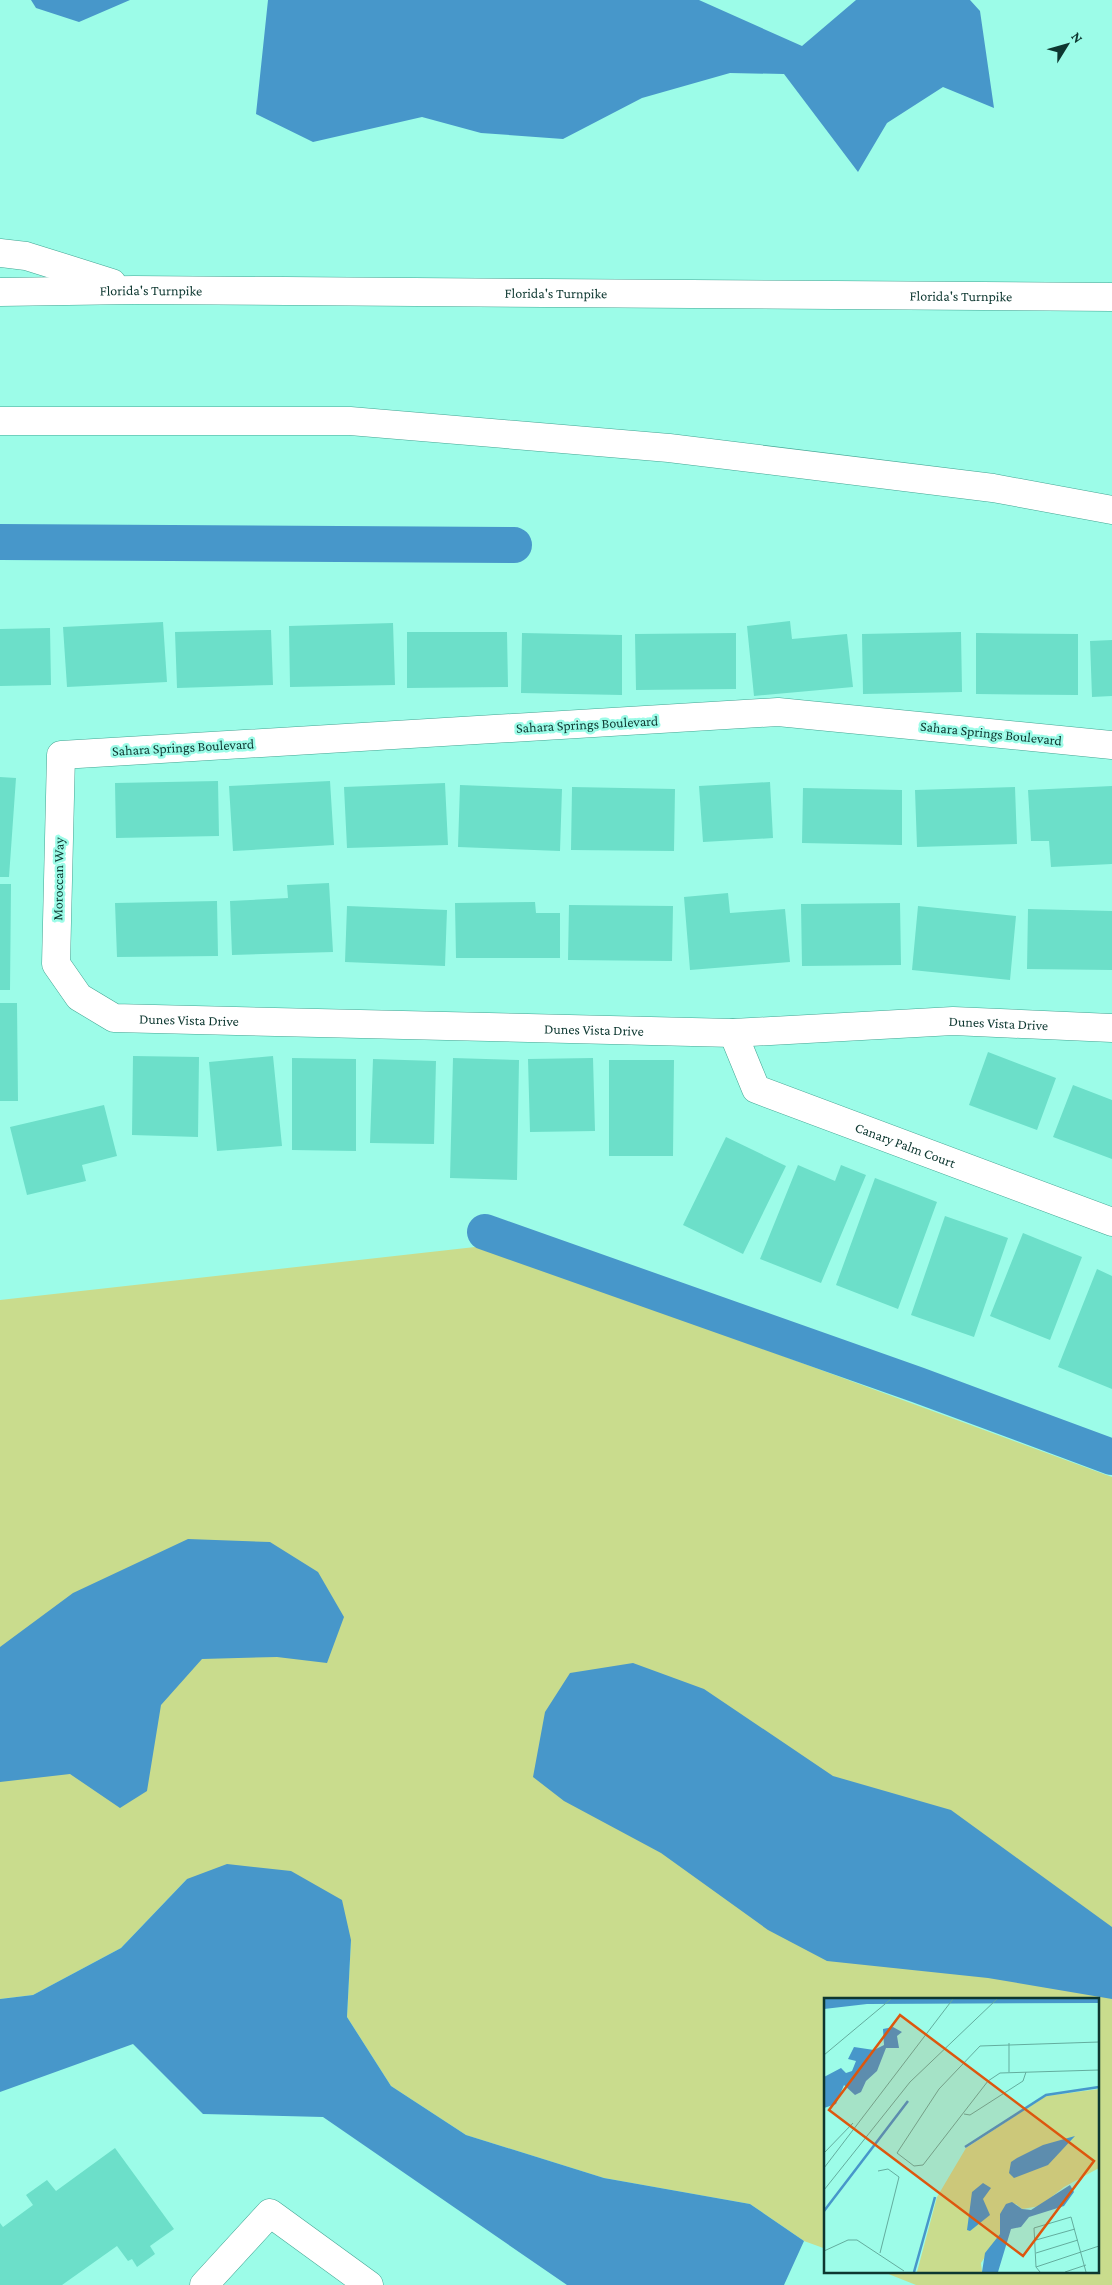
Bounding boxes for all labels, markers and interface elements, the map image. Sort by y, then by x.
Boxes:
north arrow [1042,20,1092,70]
text: N [1068,29,1087,46]
street label: Florida's Turnpike [100,282,202,299]
street label: Florida's Turnpike [505,285,607,301]
street label: Florida's Turnpike [910,288,1012,304]
street label: Sahara Springs Boulevard [515,712,659,736]
street label: Sahara Springs Boulevard [919,718,1063,748]
street label: Sahara Springs Boulevard [111,735,255,759]
street label: Moroccan Way [49,837,67,921]
street label: Dunes Vista Drive [139,1011,239,1029]
street label: Dunes Vista Drive [948,1013,1049,1033]
street label: Dunes Vista Drive [544,1020,644,1039]
street label: Canary Palm Court [853,1119,958,1171]
inset map [824,1998,1100,2272]

